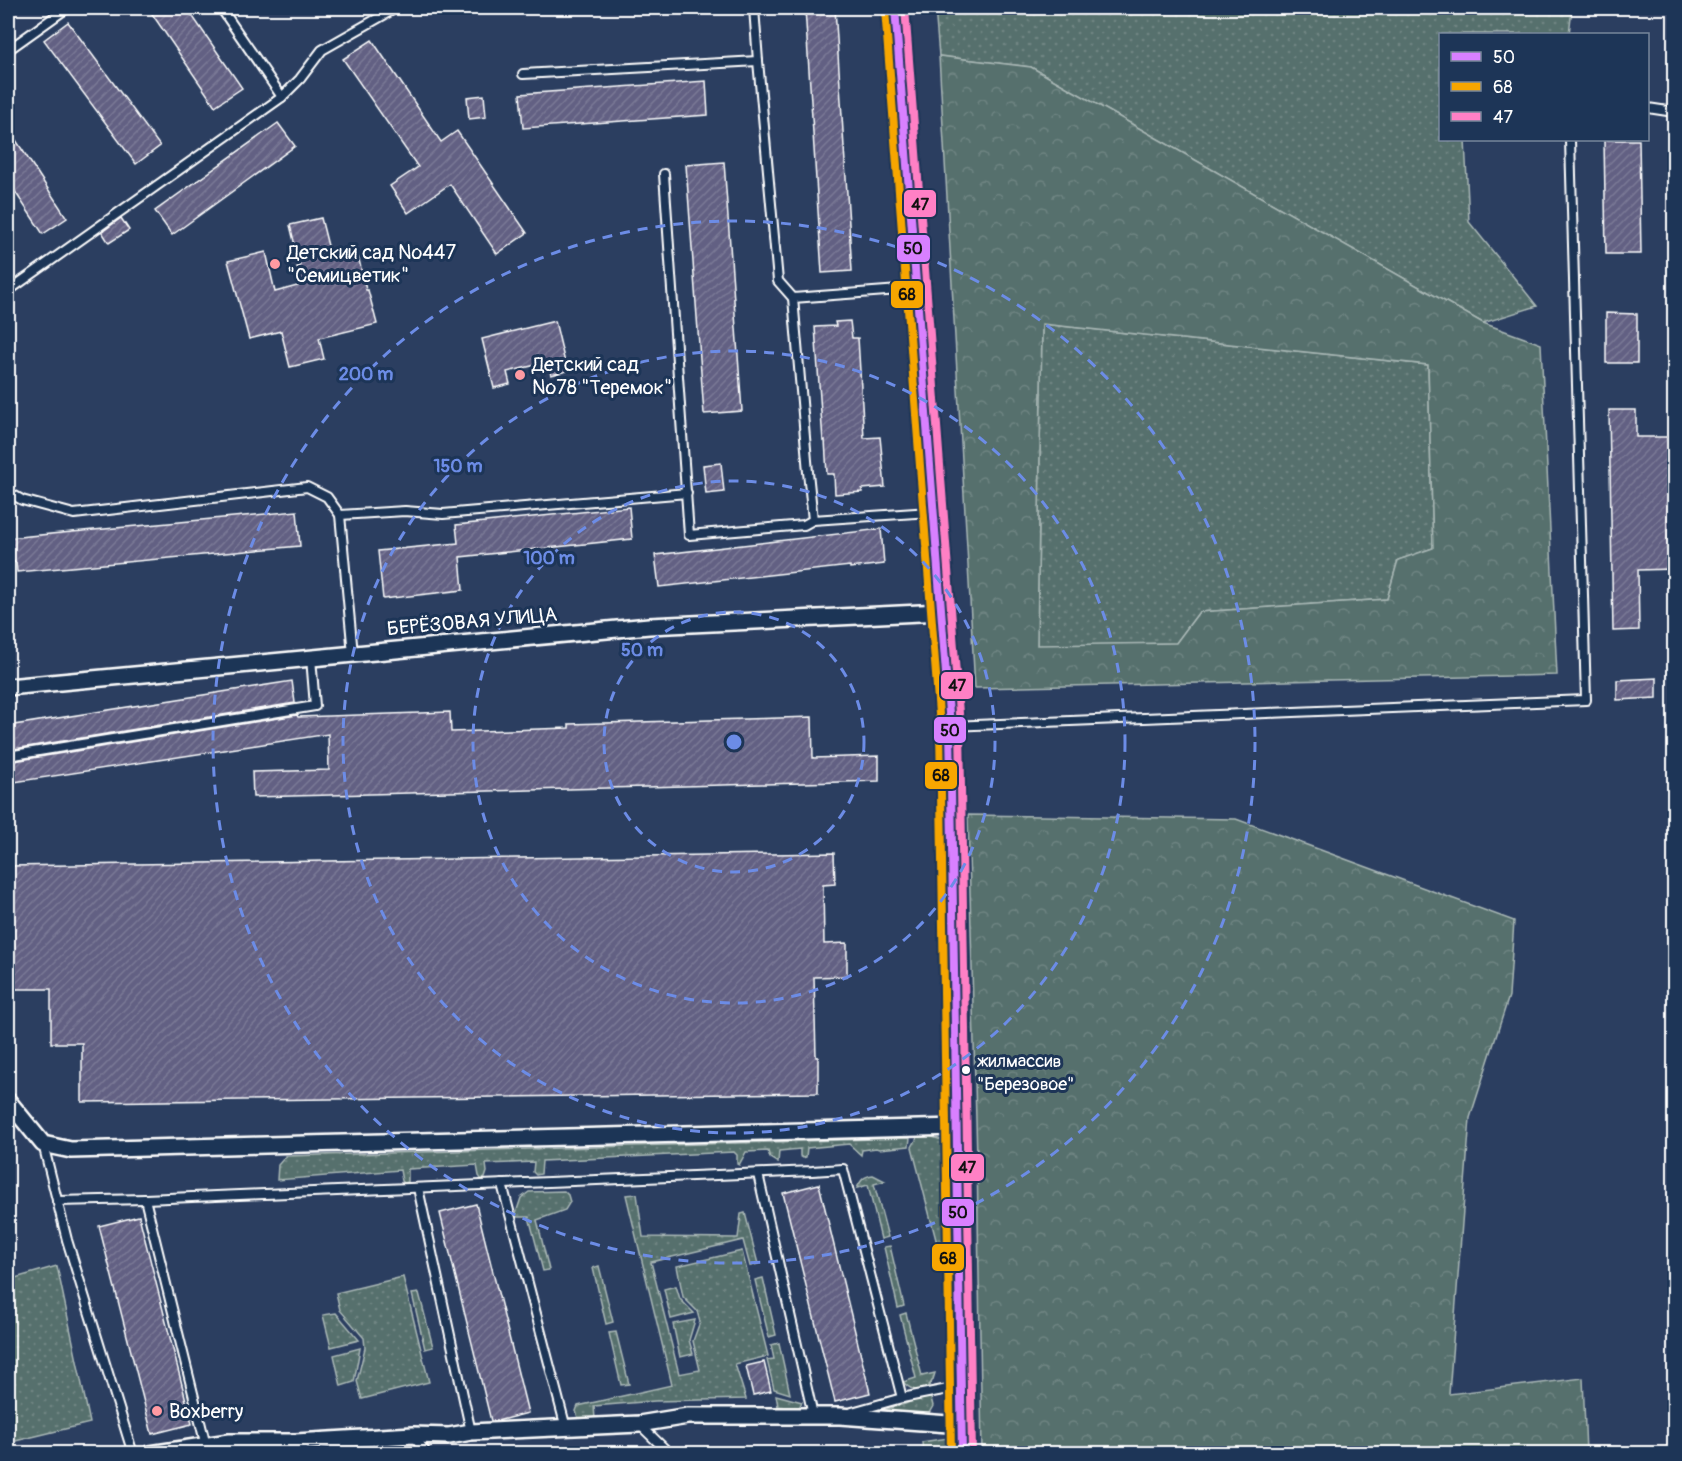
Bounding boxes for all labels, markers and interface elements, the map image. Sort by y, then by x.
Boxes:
legend [1439,33,1649,141]
text: 50 [1493,46,1515,69]
text: 68 [1493,76,1513,99]
text: 47 [1493,106,1513,129]
line badge: 47 [903,189,937,218]
text: 47 [911,195,929,215]
line badge: 50 [896,234,931,263]
text: 50 [903,239,923,259]
place label: Детский сад №447 "Семицветик" [286,240,456,288]
marker: Детский сад №447 "Семицветик" [268,257,282,271]
line badge: 68 [890,280,924,309]
text: 68 [898,285,916,305]
place label: Детский сад №78 "Теремок" [531,352,672,400]
text: 200 m [339,363,393,386]
marker: Детский сад №78 "Теремок" [513,368,527,382]
text: 150 m [434,455,483,478]
text: 100 m [523,547,575,570]
street label: БЕРЁЗОВАЯ УЛИЦА [386,602,558,641]
text: 50 m [621,639,663,662]
line badge: 47 [940,671,974,700]
text: 47 [948,676,966,696]
line badge: 50 [933,716,967,744]
text: 50 [940,721,960,741]
centre of rings [724,732,744,752]
line badge: 68 [924,761,958,790]
text: 68 [932,766,950,786]
place label: жилмассив "Березовое" [977,1050,1074,1096]
marker: жилмассив "Березовое" [960,1064,972,1076]
line badge: 47 [950,1153,985,1182]
text: 47 [958,1158,976,1178]
line badge: 50 [941,1198,975,1227]
text: 50 [948,1203,968,1223]
line badge: 68 [931,1243,965,1272]
text: 68 [939,1249,957,1269]
place label: Boxberry [169,1399,244,1424]
marker: Boxberry [150,1404,164,1418]

